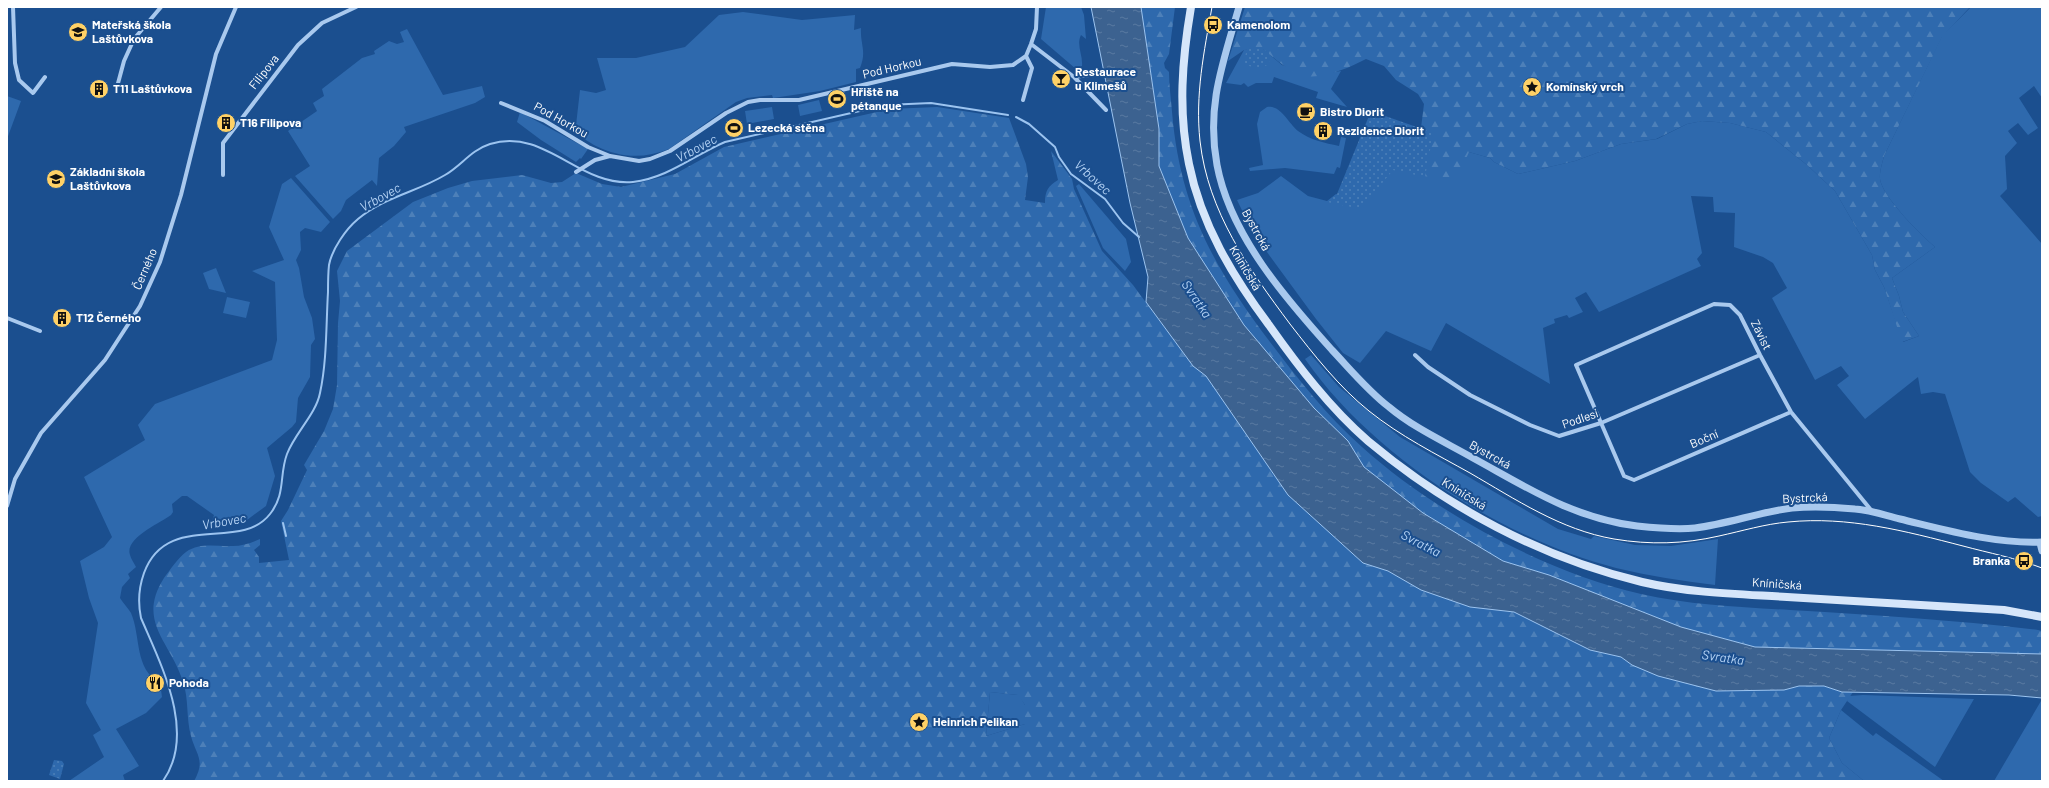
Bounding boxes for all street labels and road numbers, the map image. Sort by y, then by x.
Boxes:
street label: Filipova [245,51,281,92]
street label: Pod Horkou [861,53,923,81]
street label: Pod Horkou [532,98,591,140]
street label: Bystrcká [1240,206,1274,253]
street label: Kníničská [1227,242,1265,292]
street label: Černého [129,246,159,291]
street label: Závist [1749,317,1775,352]
street label: Podlesí [1560,405,1600,431]
street label: Boční [1687,426,1720,450]
street label: Bystrcká [1467,437,1514,471]
street label: Kníničská [1440,474,1489,512]
street label: Bystrcká [1782,489,1828,505]
street label: Kníničská [1752,574,1802,592]

